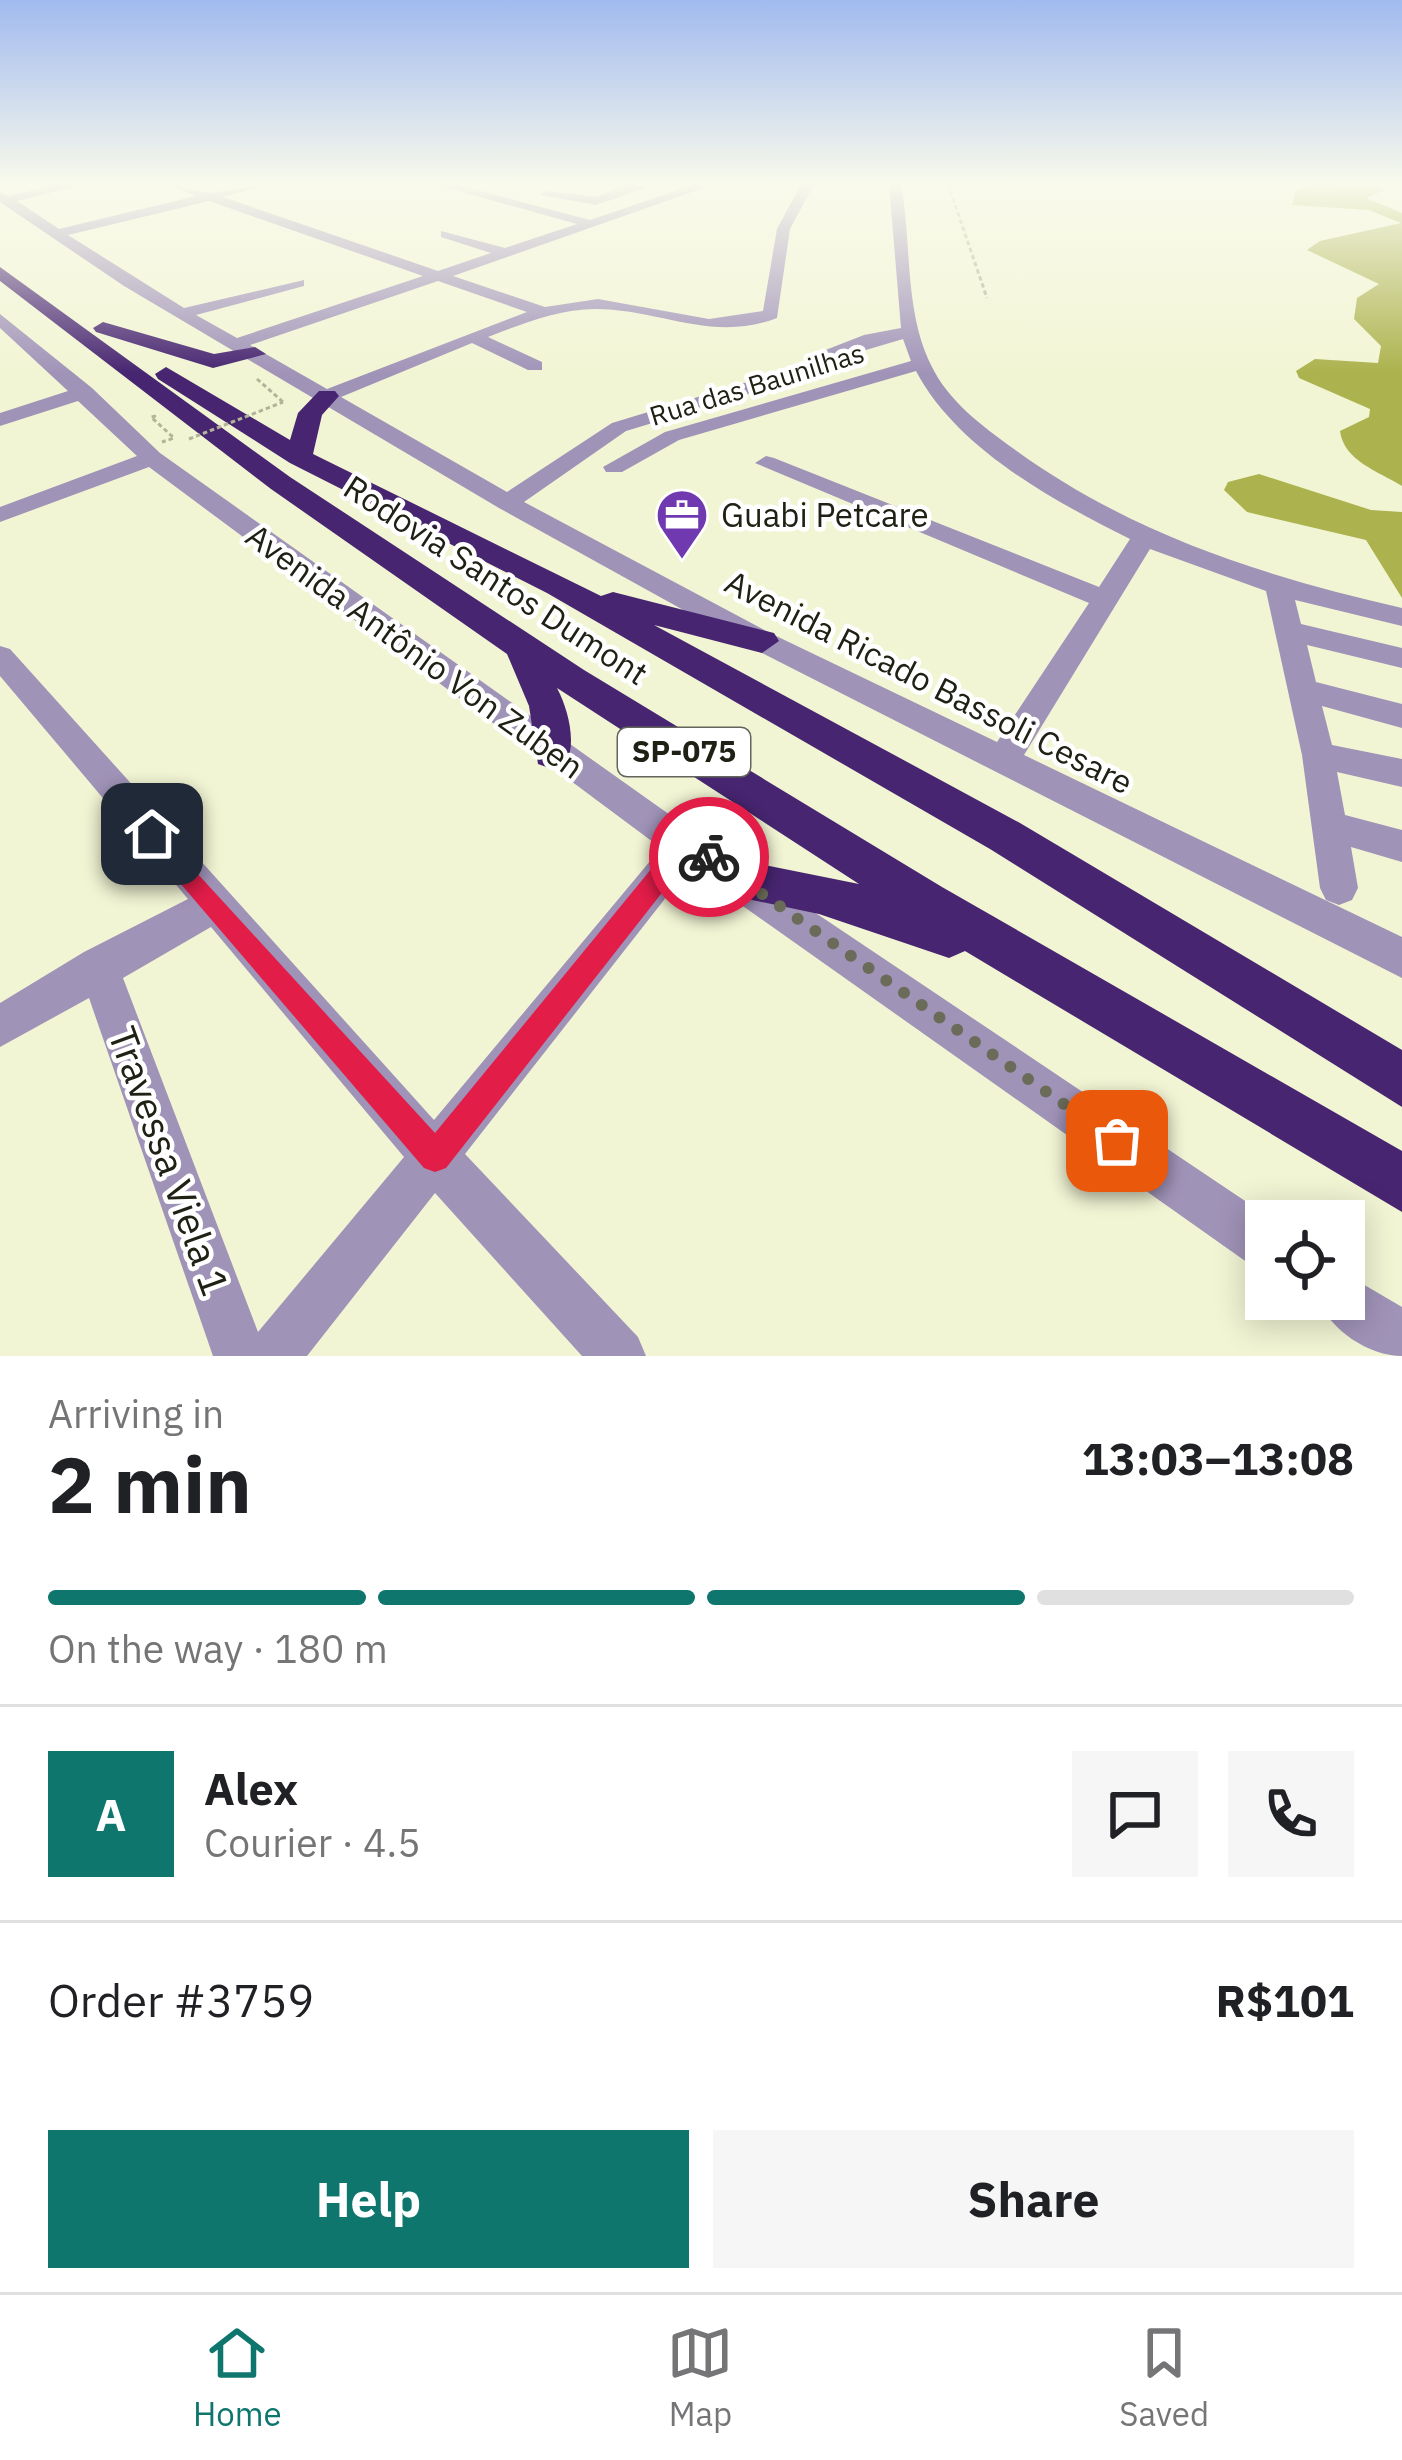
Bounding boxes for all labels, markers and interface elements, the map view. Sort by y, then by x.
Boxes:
street label: Rua das Baunilhas [645,334,868,433]
street label: Rodovia Santos Dumont [336,465,657,694]
office icon: Guabi Petcare [654,487,710,561]
place label: Guabi Petcare [721,493,929,536]
street label: Avenida Antônio Von Zuben [238,514,593,788]
street label: Avenida Ricado Bassoli Cesare [718,560,1140,803]
road number: SP-075 [618,728,750,776]
pin [101,783,203,885]
courier [649,797,769,917]
icon: home [119,801,185,867]
icon: bike [676,824,742,890]
street label: Travessa Viela 1 [97,1019,242,1302]
pin [1066,1090,1168,1192]
icon: bag [1084,1108,1150,1174]
map controls [1245,1200,1365,1320]
button: locate [1245,1200,1365,1320]
text: Arriving in [48,1388,224,1439]
text: 13:03–13:08 [1082,1429,1354,1487]
text: 2 min [48,1433,252,1534]
text: On the way · 180 m [48,1623,388,1674]
button: chat [1072,1751,1198,1877]
button: phone [1228,1751,1354,1877]
text: Alex [204,1759,298,1817]
text: A [96,1785,126,1843]
text: Courier · 4.5 [204,1817,421,1868]
text: Order #3759 [48,1971,314,2029]
text: R$101 [1216,1971,1354,2029]
button: Help [48,2130,689,2268]
button: Share [713,2130,1354,2268]
tab: Home [193,2320,282,2435]
tab: Map [667,2320,733,2435]
tab: Saved [1119,2320,1209,2435]

